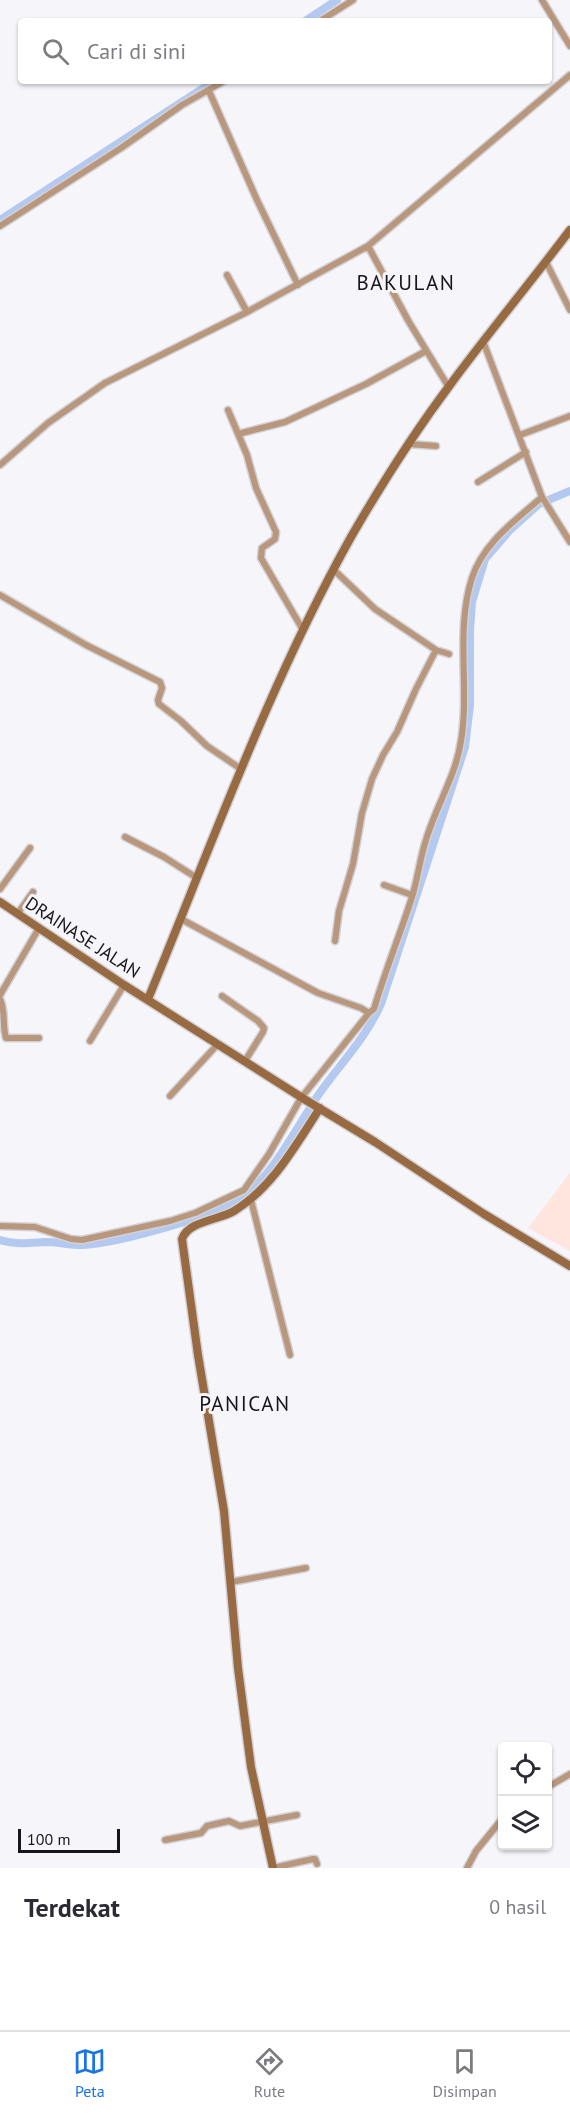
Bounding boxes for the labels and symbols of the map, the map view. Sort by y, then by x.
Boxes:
district label: BAKULAN [357,269,455,296]
street label: DRAINASE JALAN [21,891,145,983]
district label: PANICAN [199,1390,291,1417]
scale bar [18,1826,120,1854]

